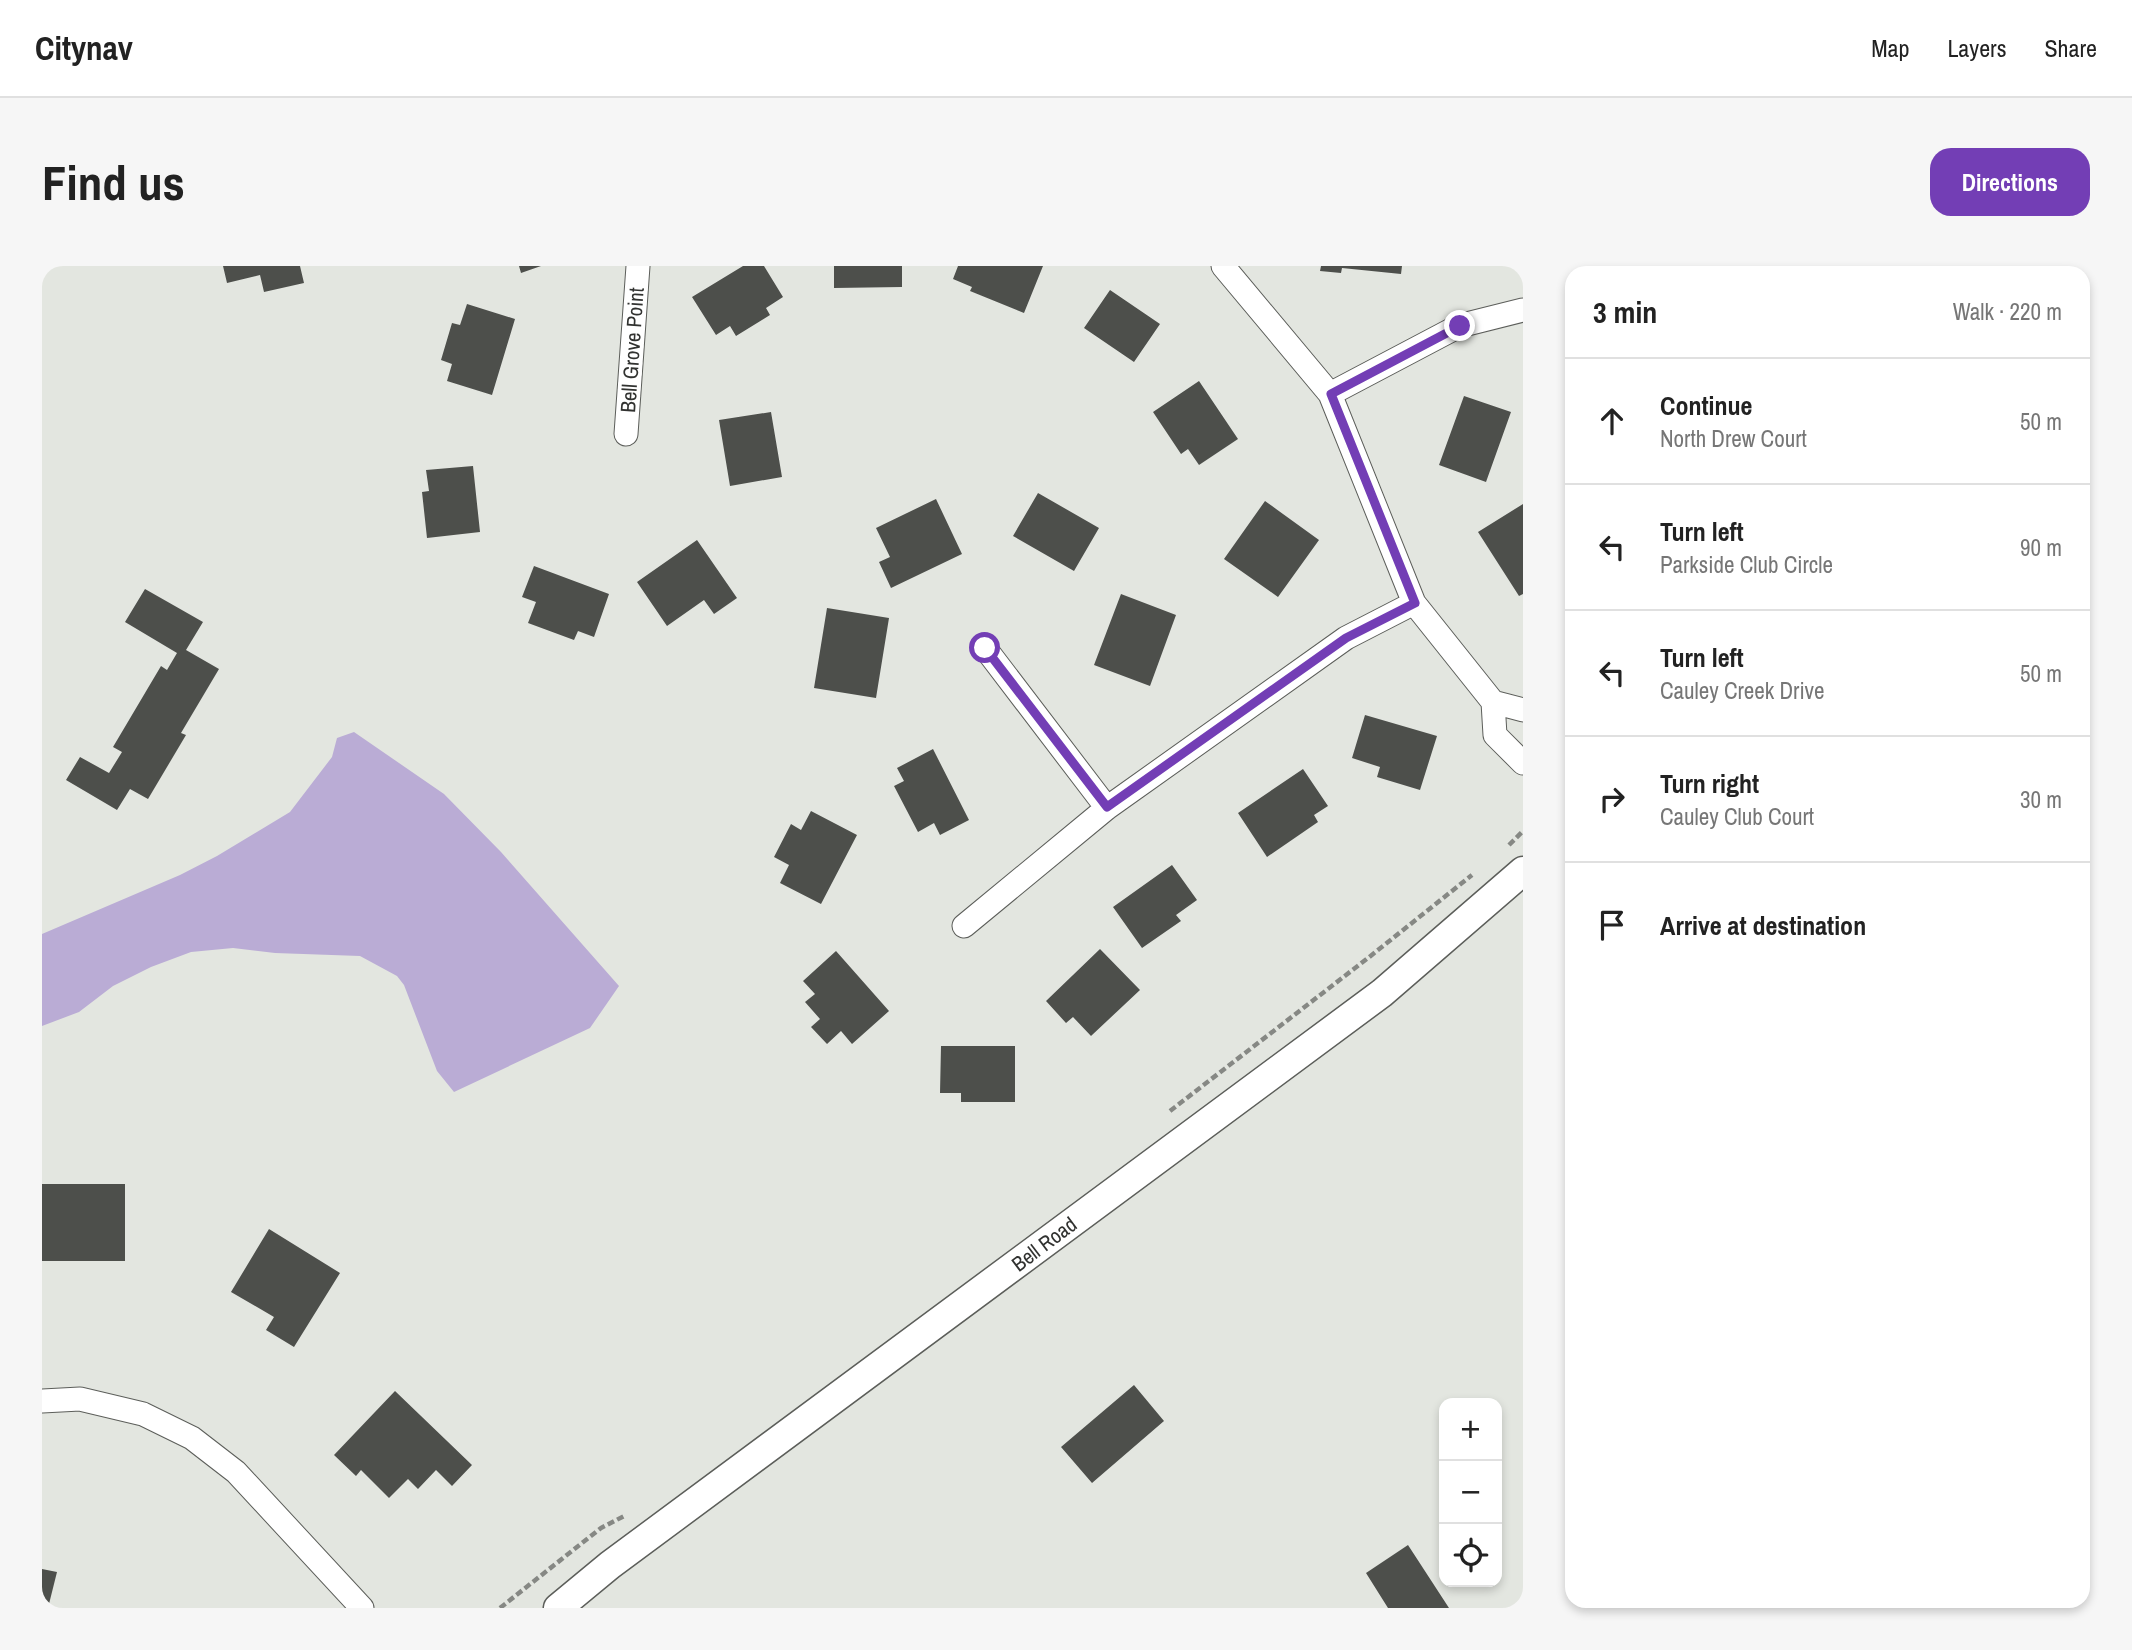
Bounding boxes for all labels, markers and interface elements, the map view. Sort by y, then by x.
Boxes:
text: Citynav [35,26,133,70]
text: Map [1871,32,1909,64]
text: Layers [1947,32,2006,64]
text: Share [2044,32,2097,64]
button: Directions [1930,148,2090,216]
text: Find us [42,149,185,215]
street label: Bell Grove Point [613,286,651,414]
text: 3 min [1593,292,1657,332]
text: Walk · 220 m [1953,296,2062,327]
route end [1444,310,1475,341]
text: Continue [1660,388,1752,423]
icon: ahead [1593,402,1631,440]
text: 50 m [2020,406,2062,437]
text: North Drew Court [1660,423,1807,454]
text: Turn left [1660,514,1744,549]
icon: left [1593,528,1631,566]
text: 90 m [2020,532,2062,563]
text: Parkside Club Circle [1660,549,1833,580]
route start [969,632,1000,663]
text: Turn left [1660,640,1744,675]
icon: left [1593,654,1631,692]
text: 50 m [2020,658,2062,689]
text: Cauley Creek Drive [1660,675,1825,706]
text: Turn right [1660,766,1759,801]
icon: right [1593,780,1631,818]
text: 30 m [2020,784,2062,815]
text: Cauley Club Court [1660,801,1814,832]
icon: arrive [1593,906,1631,944]
text: Arrive at destination [1660,908,1866,943]
street label: Bell Road [1005,1210,1083,1278]
map controls [1439,1398,1502,1587]
button: + [1439,1398,1502,1461]
button: − [1439,1461,1502,1524]
button: locate [1439,1524,1502,1587]

